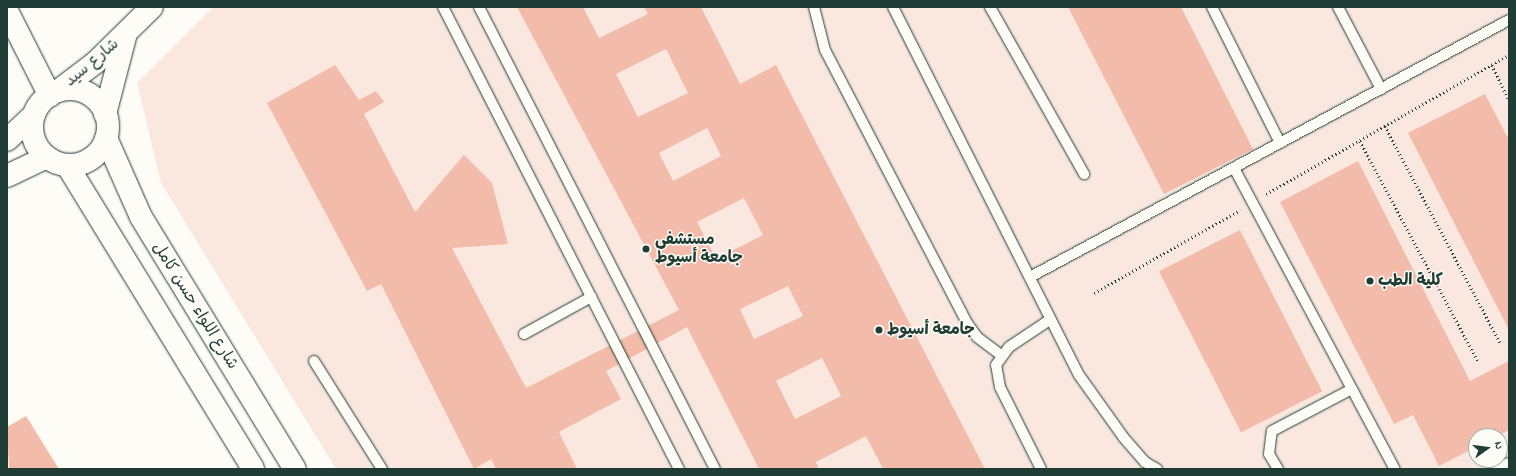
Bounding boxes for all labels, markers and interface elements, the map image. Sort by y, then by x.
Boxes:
street label: شارع سيد [61,35,123,91]
place label: مستشفی جامعة أسيوط [655,230,743,268]
street label: شارع اللواء حسن كامل [148,239,242,373]
marker: مستشفی جامعة أسيوط [640,243,652,255]
place label: كلية الطب [1378,271,1443,291]
marker: كلية الطب [1365,276,1375,286]
place label: جامعة أسيوط [887,320,975,340]
marker: جامعة أسيوط [874,325,884,335]
north arrow [1468,428,1508,468]
text: N [1490,440,1507,451]

